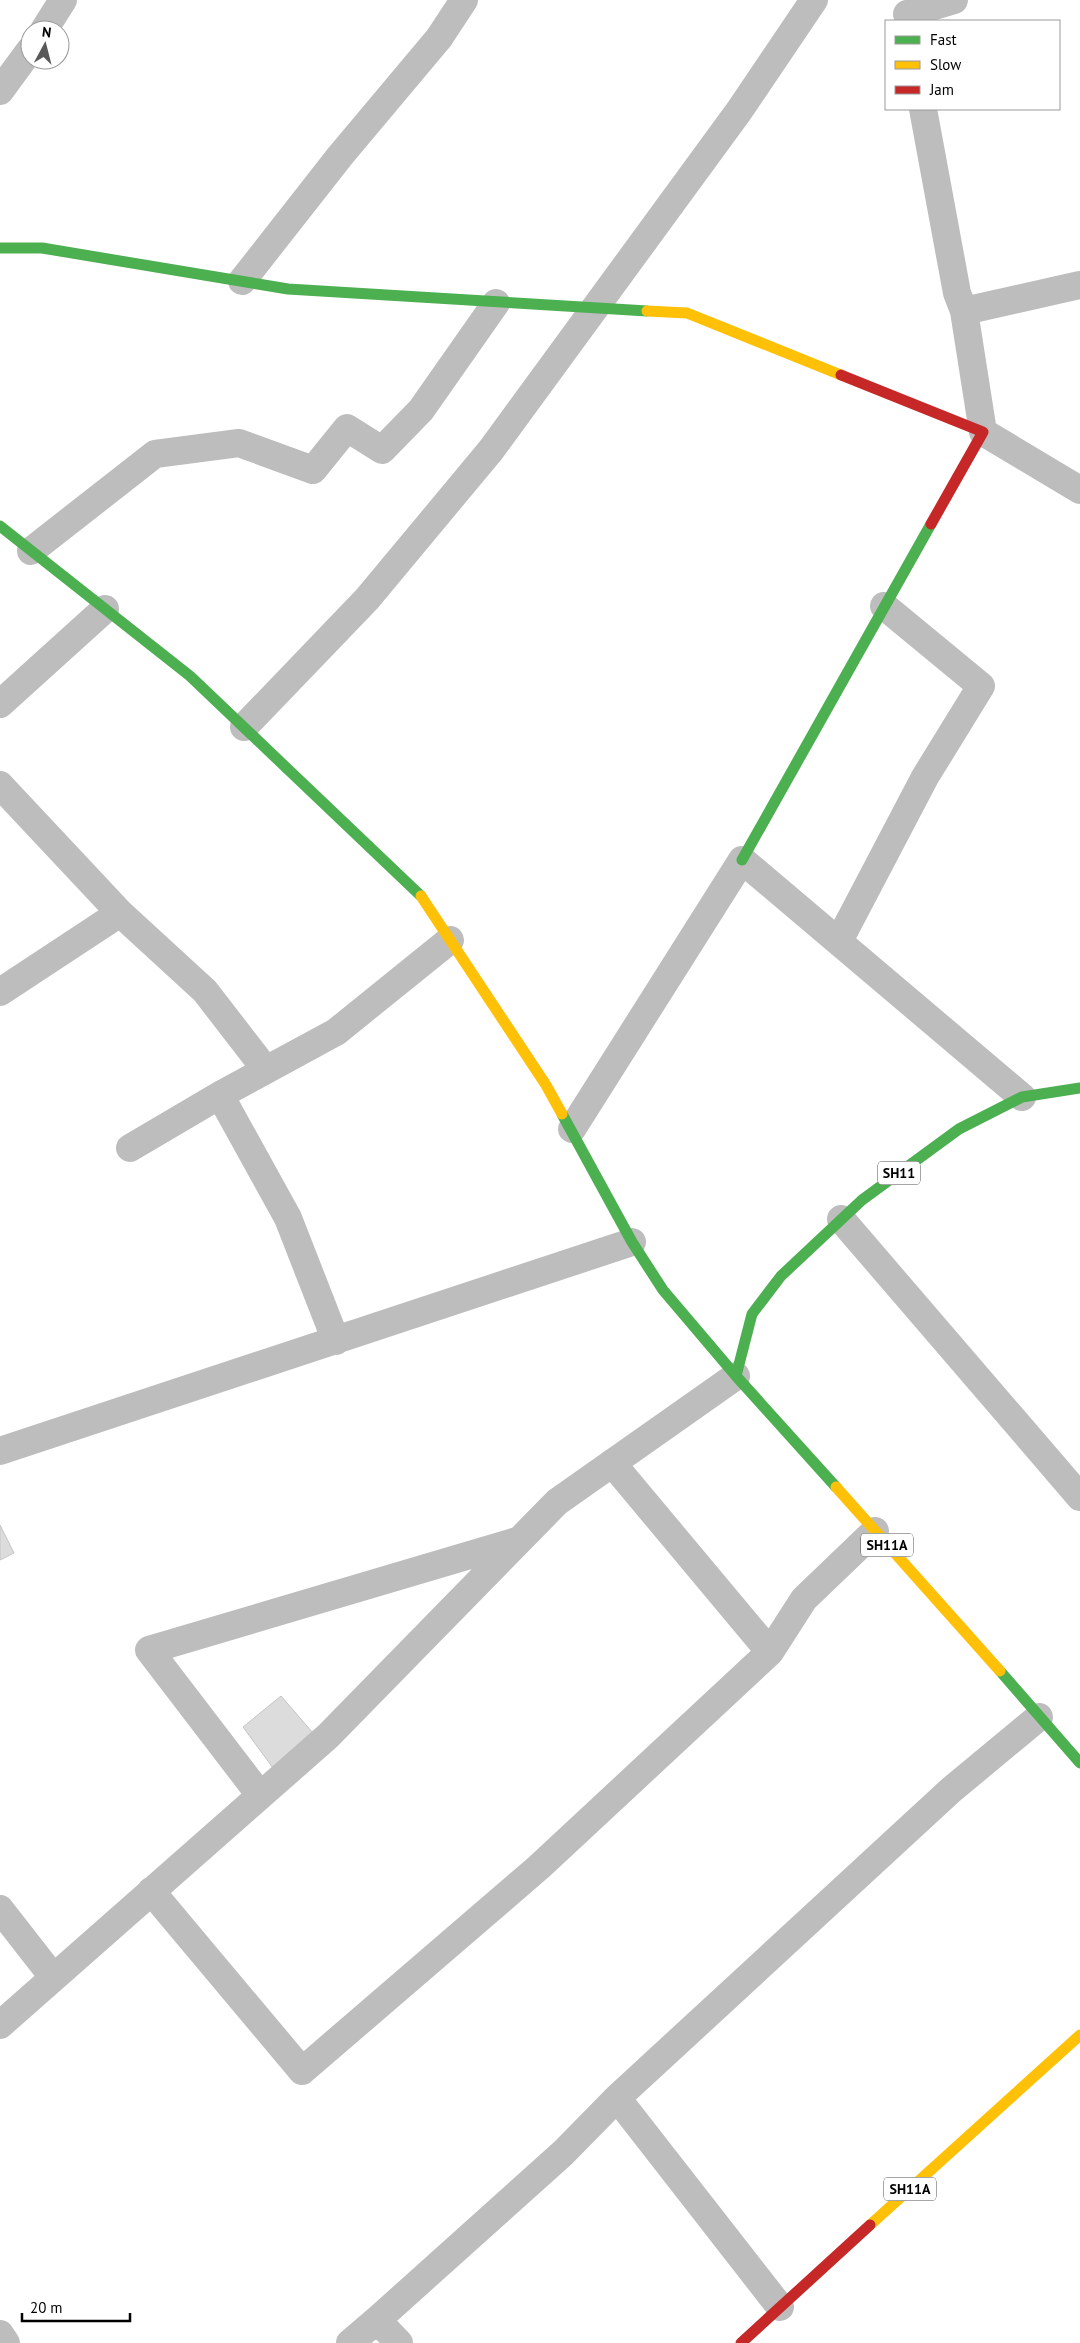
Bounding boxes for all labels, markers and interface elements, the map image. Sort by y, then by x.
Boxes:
north arrow [20,20,70,70]
legend [885,20,1060,110]
text: N [41,23,52,42]
text: Fast [930,30,957,49]
text: Slow [930,55,961,74]
text: Jam [929,80,954,99]
road number: SH11 [878,1162,920,1184]
road number: SH11A [861,1534,913,1556]
road number: SH11A [884,2178,936,2200]
scale bar [22,2290,130,2322]
text: 20 m [30,2298,63,2317]

